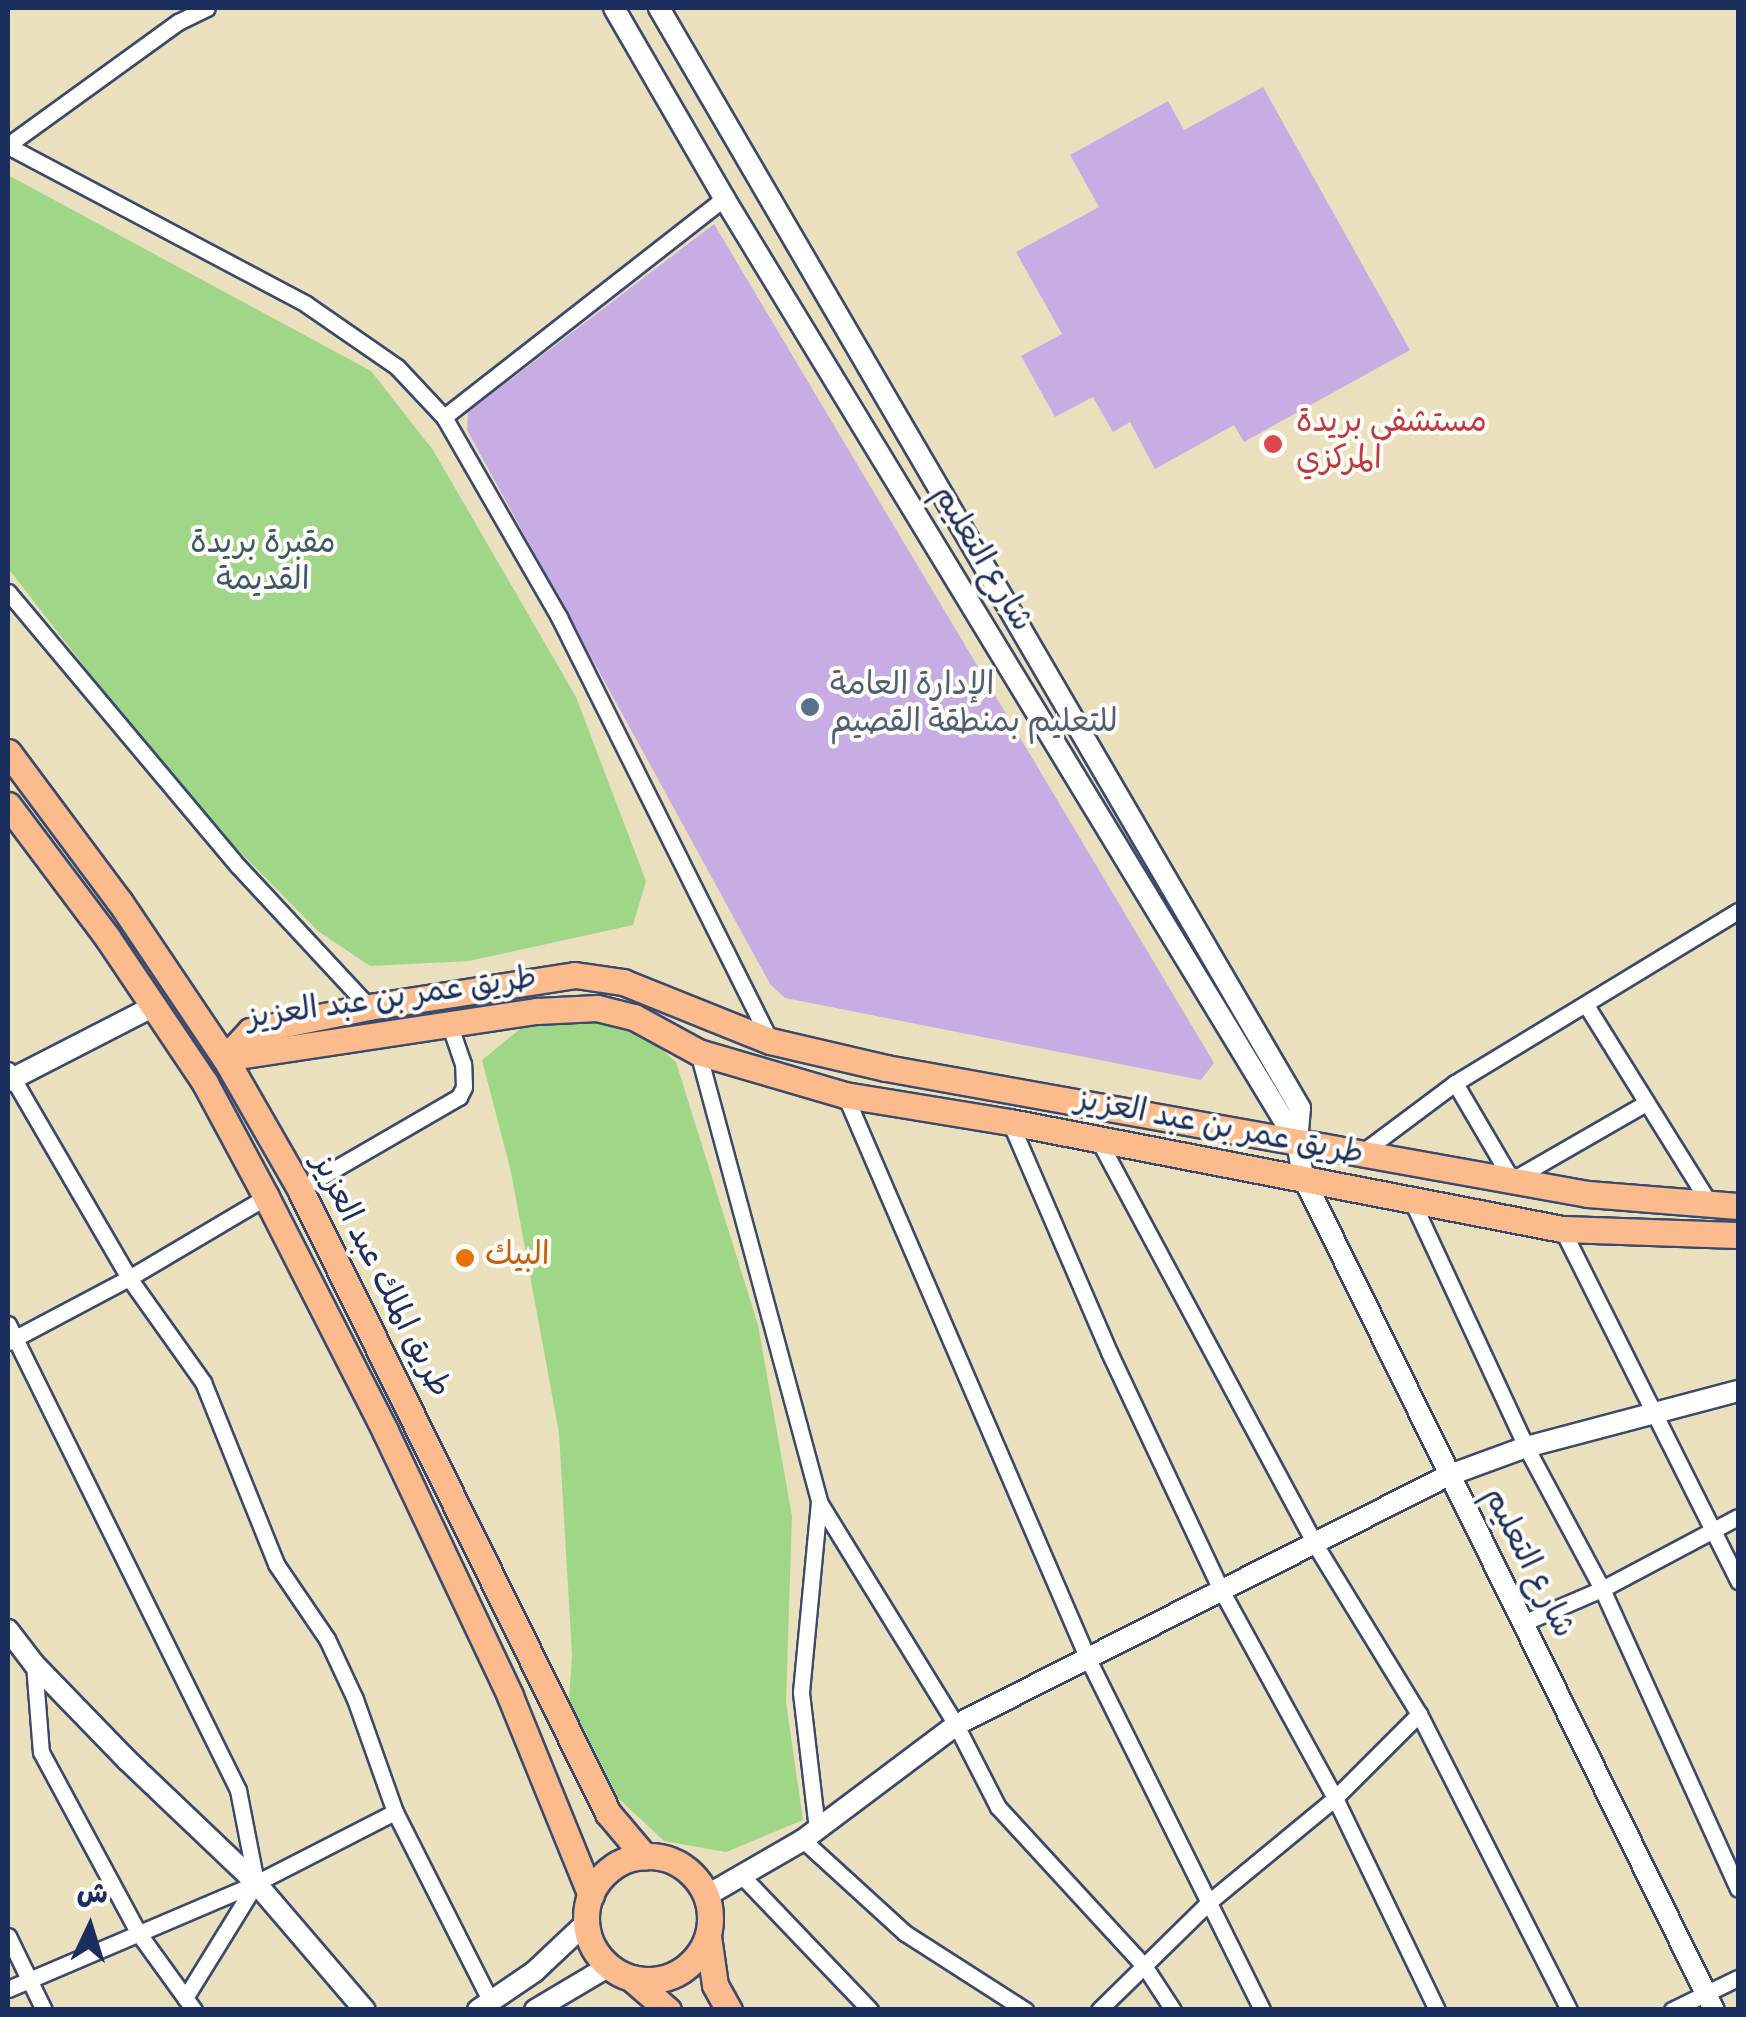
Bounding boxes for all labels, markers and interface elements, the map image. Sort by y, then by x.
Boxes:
place label: مستشفى بريدة المركزي [1296,407,1487,482]
marker: مستشفى بريدة المركزي [1260,431,1286,457]
street label: شارع التعليم [921,480,1039,640]
park label: مقبرة بريدة القديمة [190,528,336,603]
place label: الإدارة العامة للتعليم بمنطقة القصيم [830,670,1118,745]
marker: الإدارة العامة للتعليم بمنطقة القصيم [799,696,821,718]
street label: طريق عمر بن عبد العزيز [245,962,539,1040]
street label: طريق عمر بن عبد العزيز [1072,1083,1366,1177]
street label: طريق الملك عبد العزيز [300,1149,456,1405]
place label: البيك [485,1239,550,1277]
marker: البيك [454,1247,476,1269]
street label: شارع التعليم [1472,1482,1580,1646]
text: ش [75,1876,109,1918]
north arrow [40,1877,140,1977]

